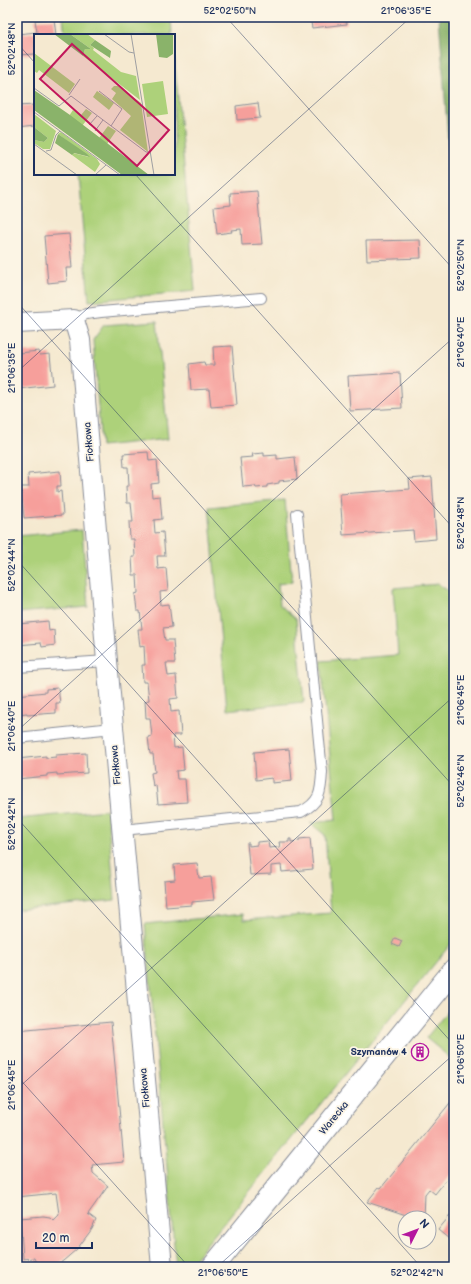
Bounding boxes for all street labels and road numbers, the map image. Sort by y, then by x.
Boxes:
street label: Fiołkowa [81,421,97,462]
street label: Fiołkowa [108,744,124,785]
street label: Fiołkowa [137,1067,153,1108]
street label: Warecka [317,1099,351,1137]

